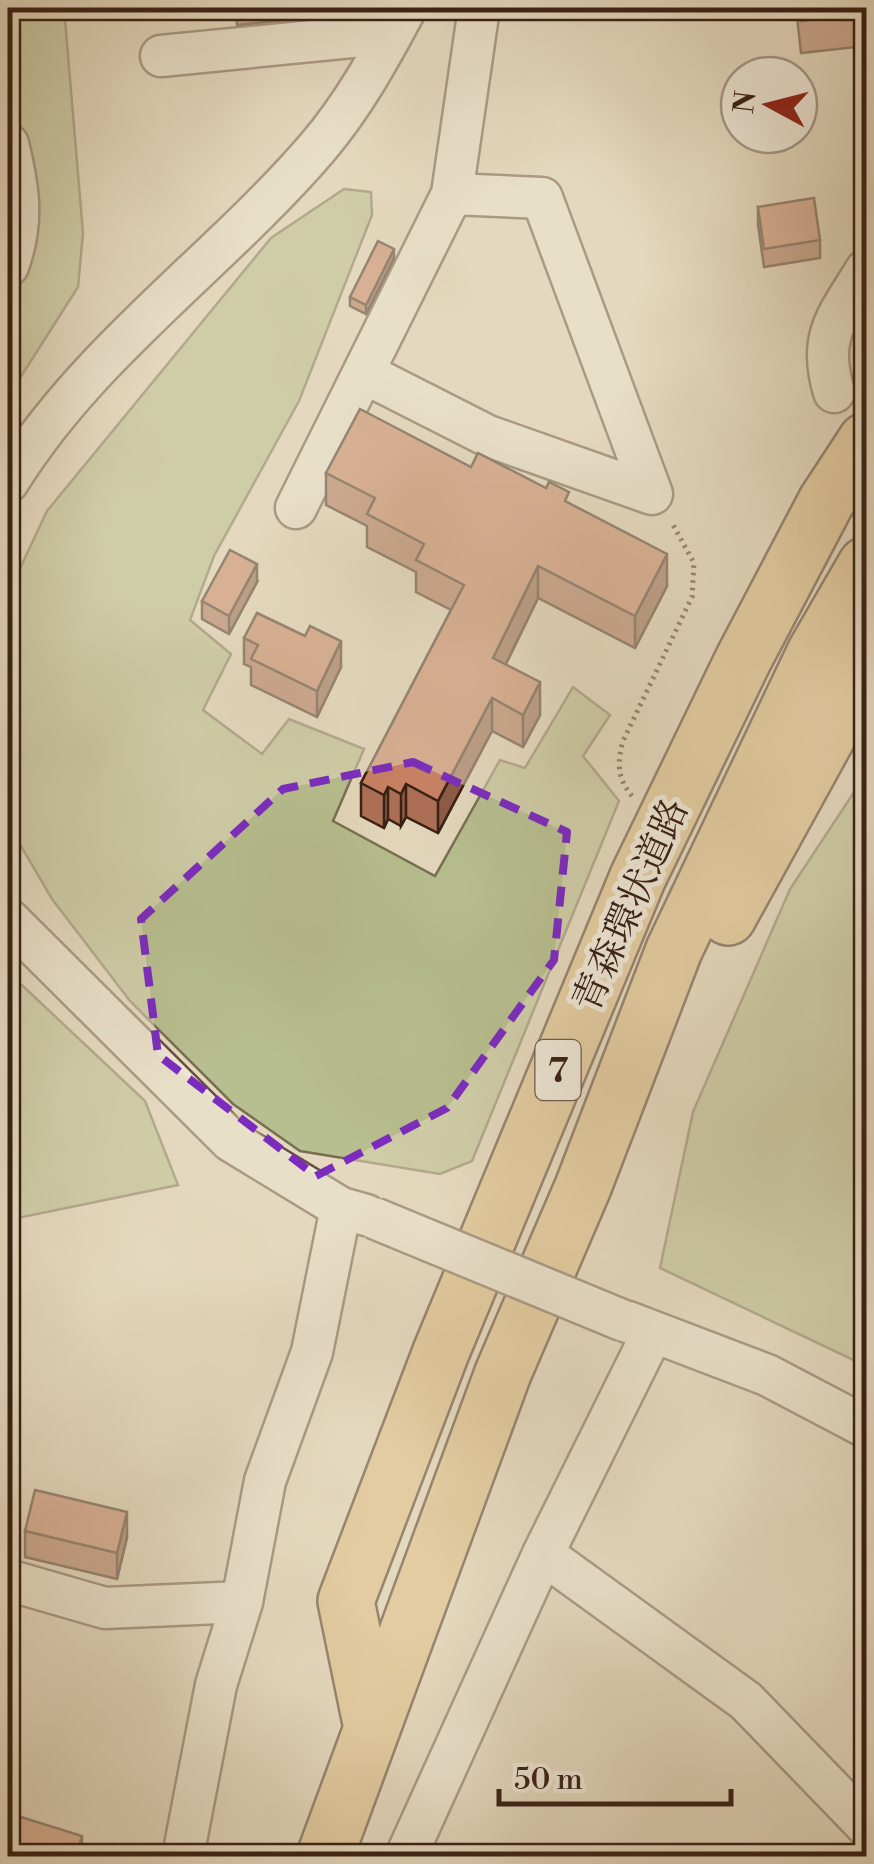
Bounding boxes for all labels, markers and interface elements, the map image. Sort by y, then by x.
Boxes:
north arrow [719,55,819,155]
text: N [727,89,764,115]
street label: 青森環状道路 [564,792,699,1019]
road number: 7 [536,1040,580,1100]
scale bar [499,1744,732,1806]
text: 50 m [514,1761,583,1799]

